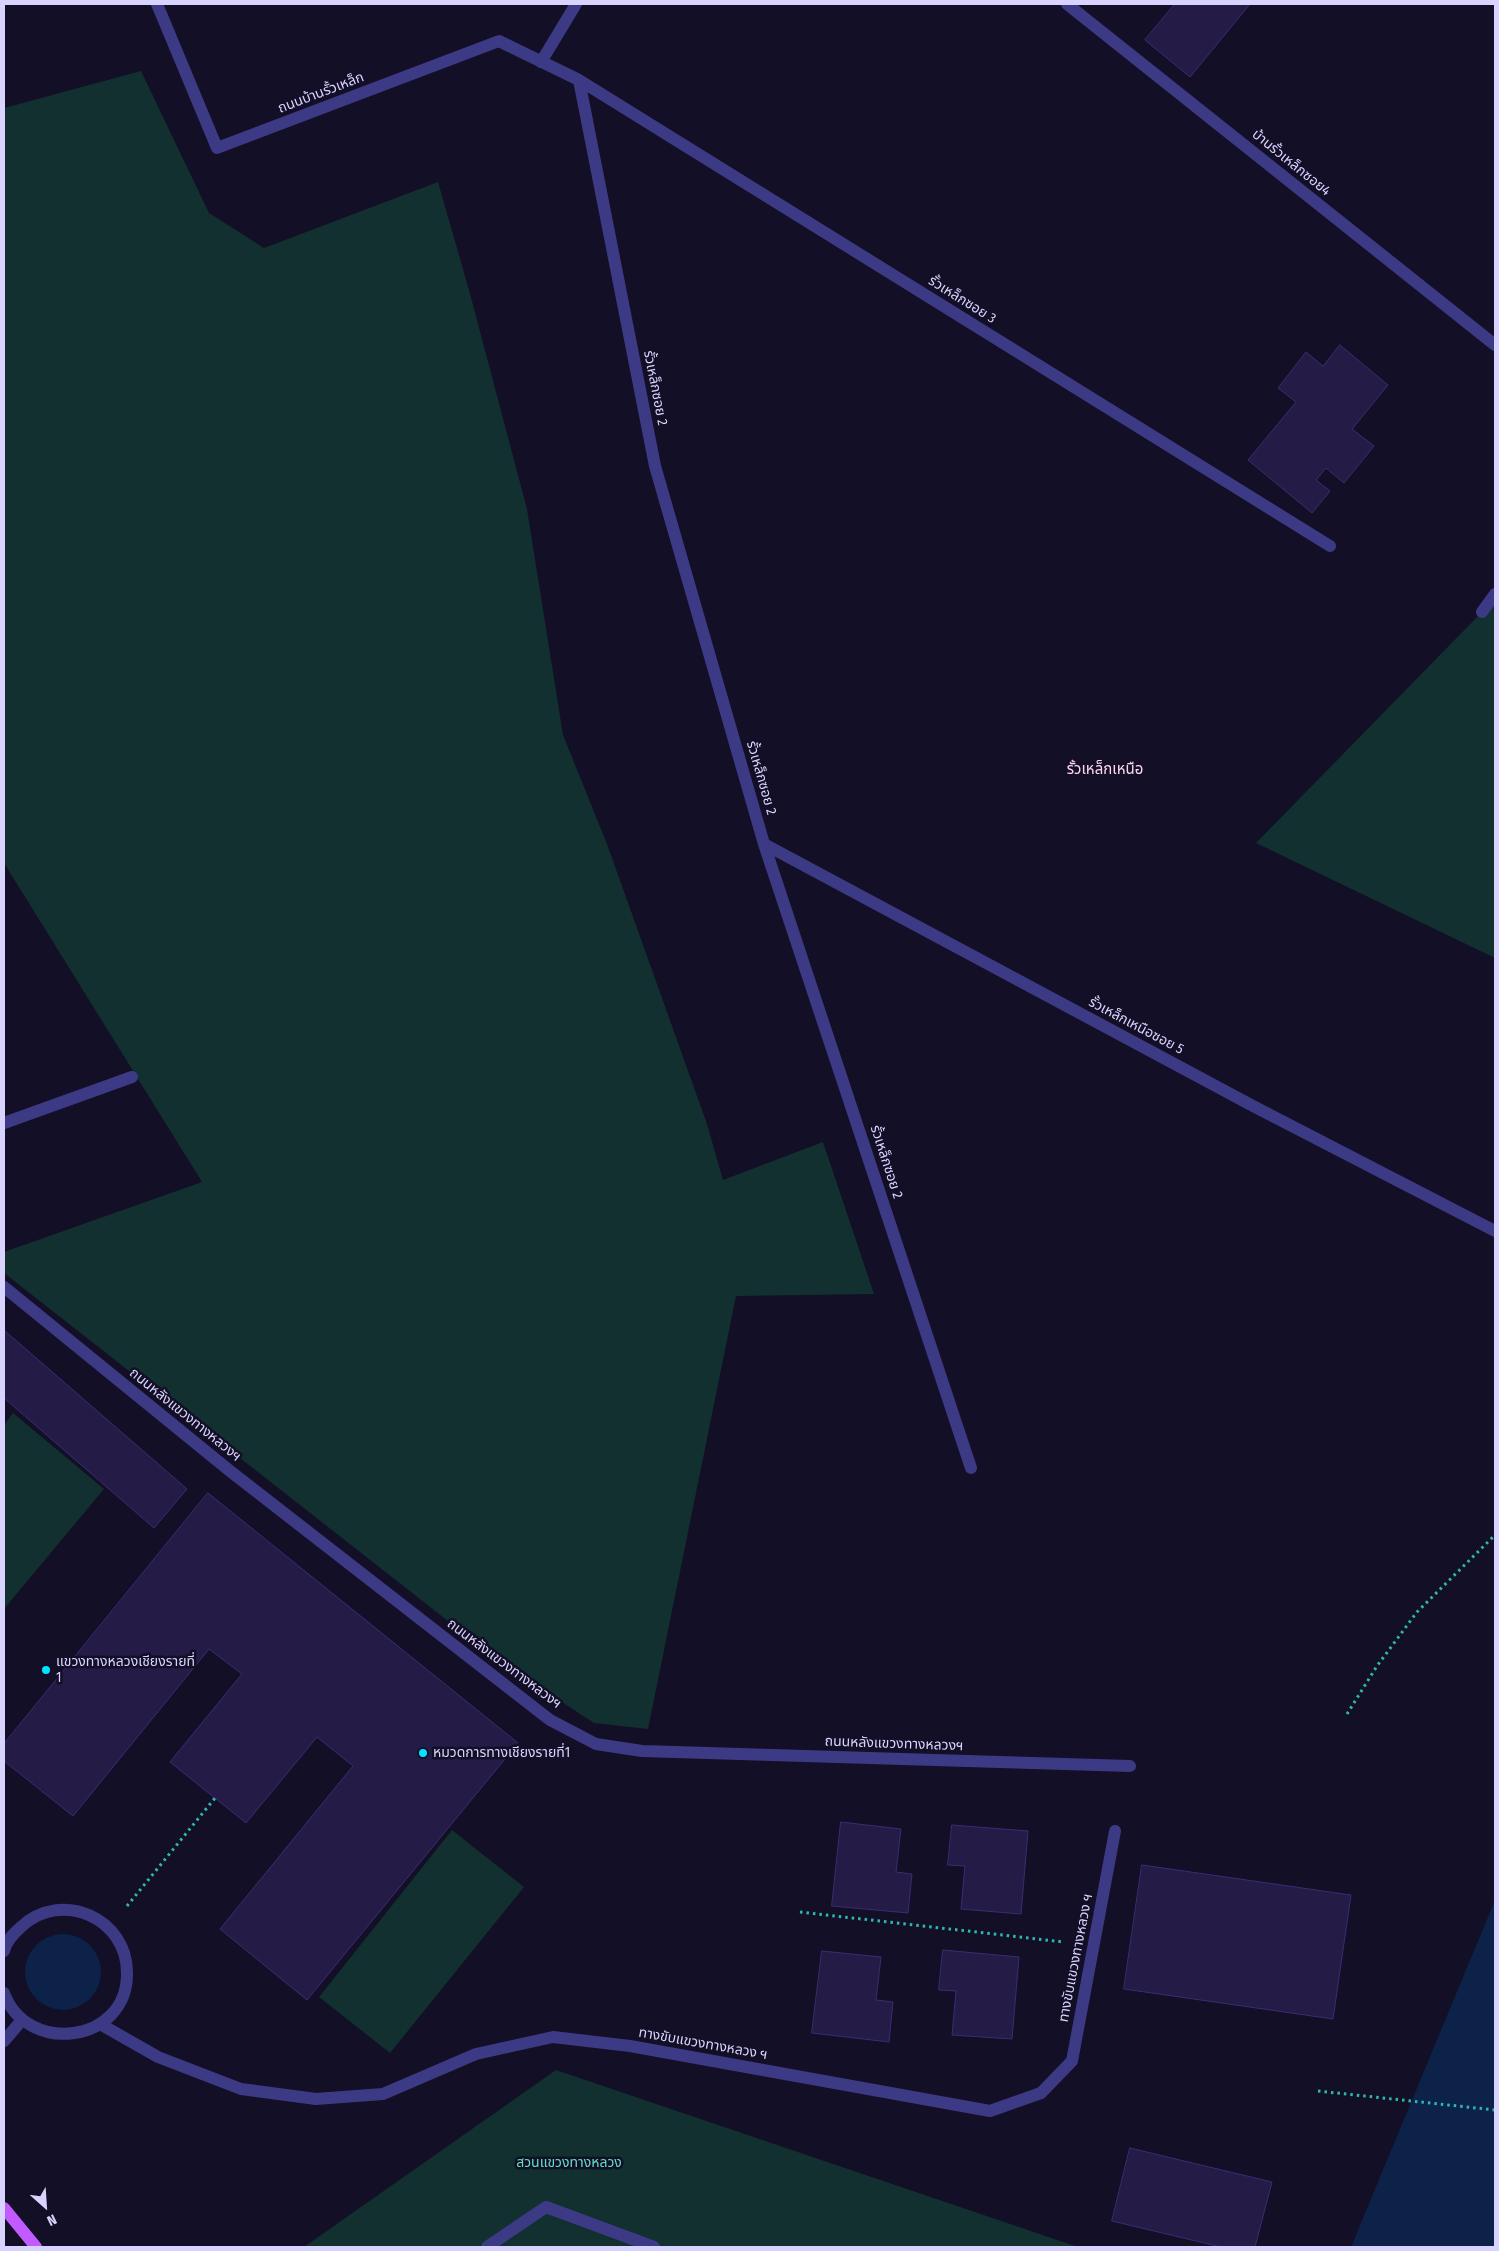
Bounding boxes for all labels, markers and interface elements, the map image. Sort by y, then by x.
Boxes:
street label: ถนนบ้านรั้วเหล็ก [276,69,366,117]
street label: บ้านรั้วเหล็กซอย4 [1248,126,1334,200]
street label: รั้วเหล็กซอย 3 [925,273,999,327]
street label: รั้วเหล็กซอย 2 [639,349,671,427]
street label: รั้วเหล็กซอย 2 [742,739,780,817]
district label: รั้วเหล็กเหนือ [1067,761,1143,779]
street label: รั้วเหล็กเหนือซอย 5 [1086,994,1186,1058]
street label: รั้วเหล็กซอย 2 [866,1123,906,1201]
street label: ถนนหลังแขวงทางหลวงฯ [126,1365,244,1465]
street label: ถนนหลังแขวงทางหลวงฯ [444,1616,564,1712]
place label: แขวงทางหลวงเชียงรายที่ 1 [56,1654,195,1686]
marker: แขวงทางหลวงเชียงรายที่ 1 [40,1664,52,1676]
street label: ถนนหลังแขวงทางหลวงฯ [824,1733,964,1755]
place label: หมวดการทางเชียงรายที่1 [433,1745,570,1761]
marker: หมวดการทางเชียงรายที่1 [417,1747,429,1759]
street label: ทางขับแขวงทางหลวง ฯ [1055,1892,1097,2024]
street label: ทางขับแขวงทางหลวง ฯ [637,2024,769,2064]
park label: สวนแขวงทางหลวง [516,2155,622,2171]
north arrow [20,2181,70,2231]
text: N [44,2210,59,2229]

